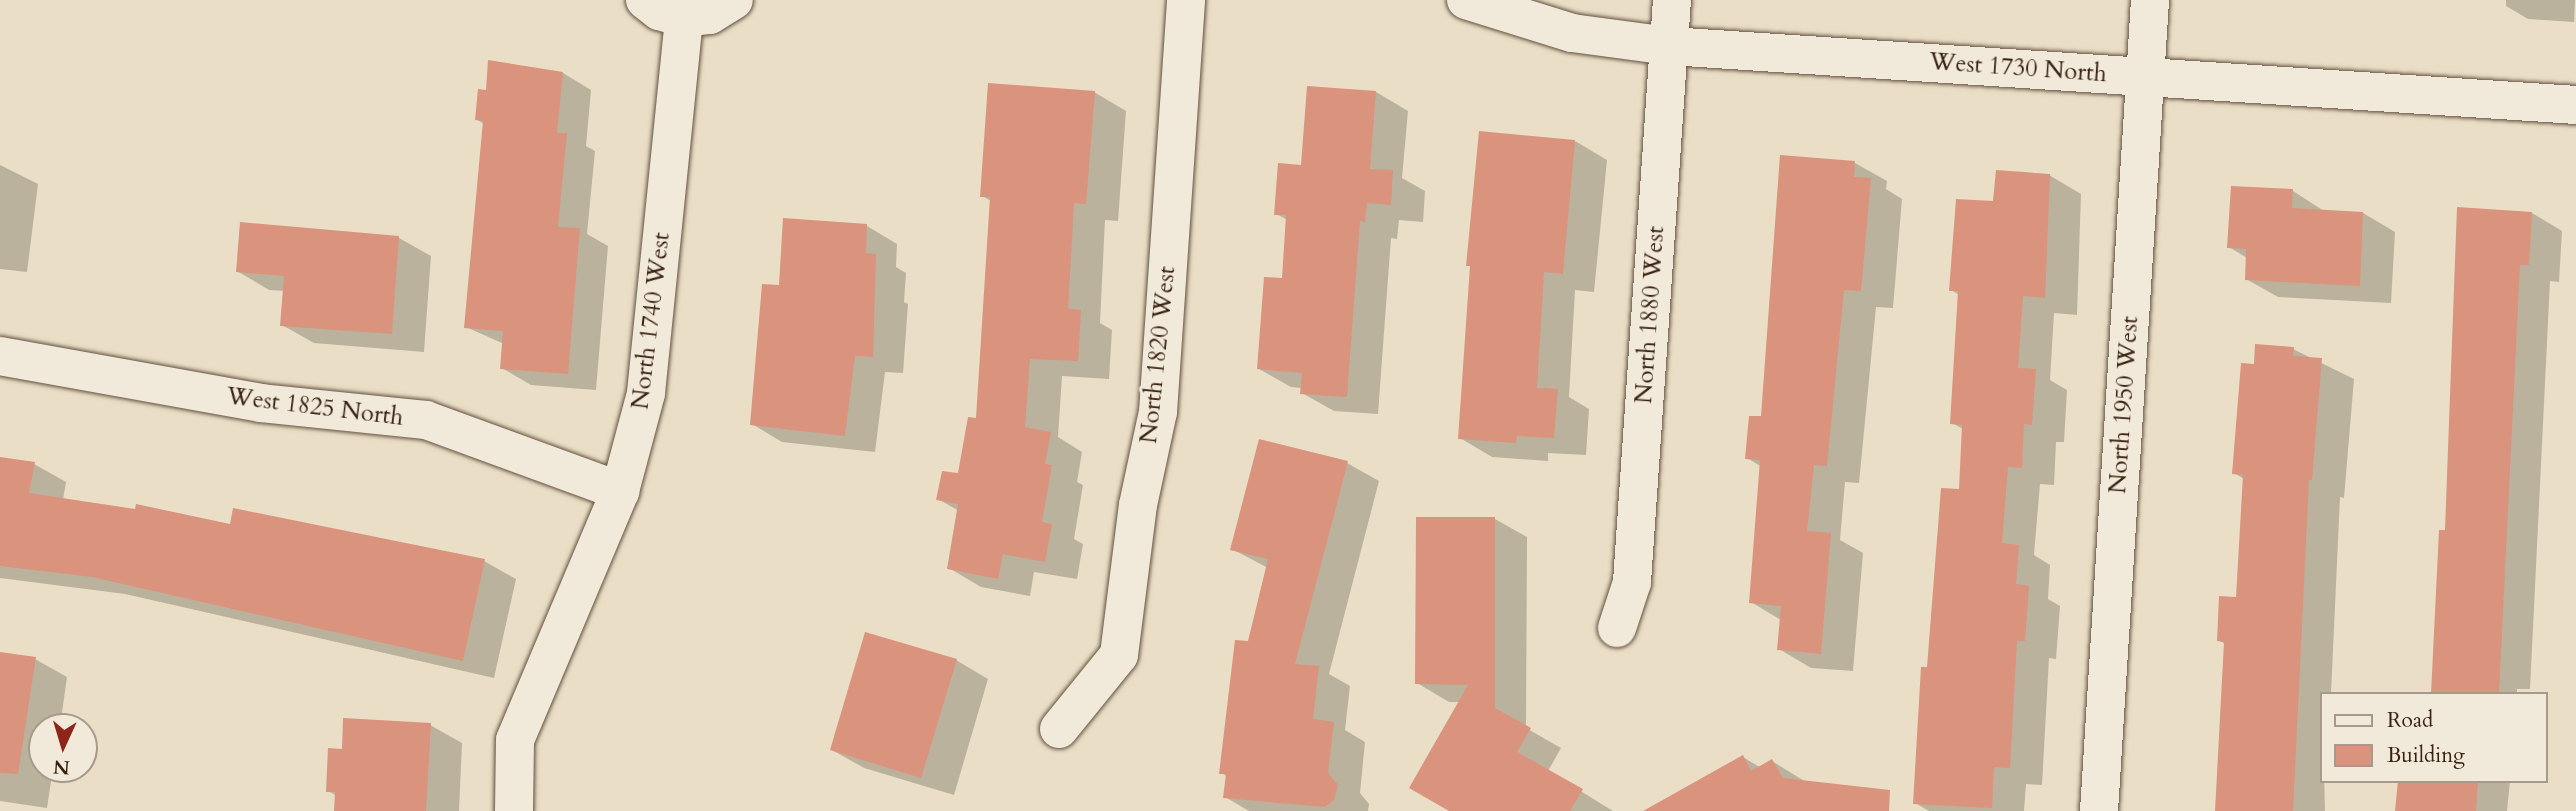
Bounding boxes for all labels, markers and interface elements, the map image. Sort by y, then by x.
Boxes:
street label: West 1730 North [1928,47,2108,89]
street label: North 1880 West [1629,225,1671,405]
street label: North 1740 West [626,231,676,411]
street label: North 1820 West [1134,265,1182,445]
street label: North 1950 West [2103,315,2145,495]
street label: West 1825 North [225,382,405,432]
legend [2320,692,2548,783]
text: Road [2387,706,2433,735]
north arrow [28,713,98,783]
text: Building [2387,741,2465,770]
text: N [53,753,71,780]

